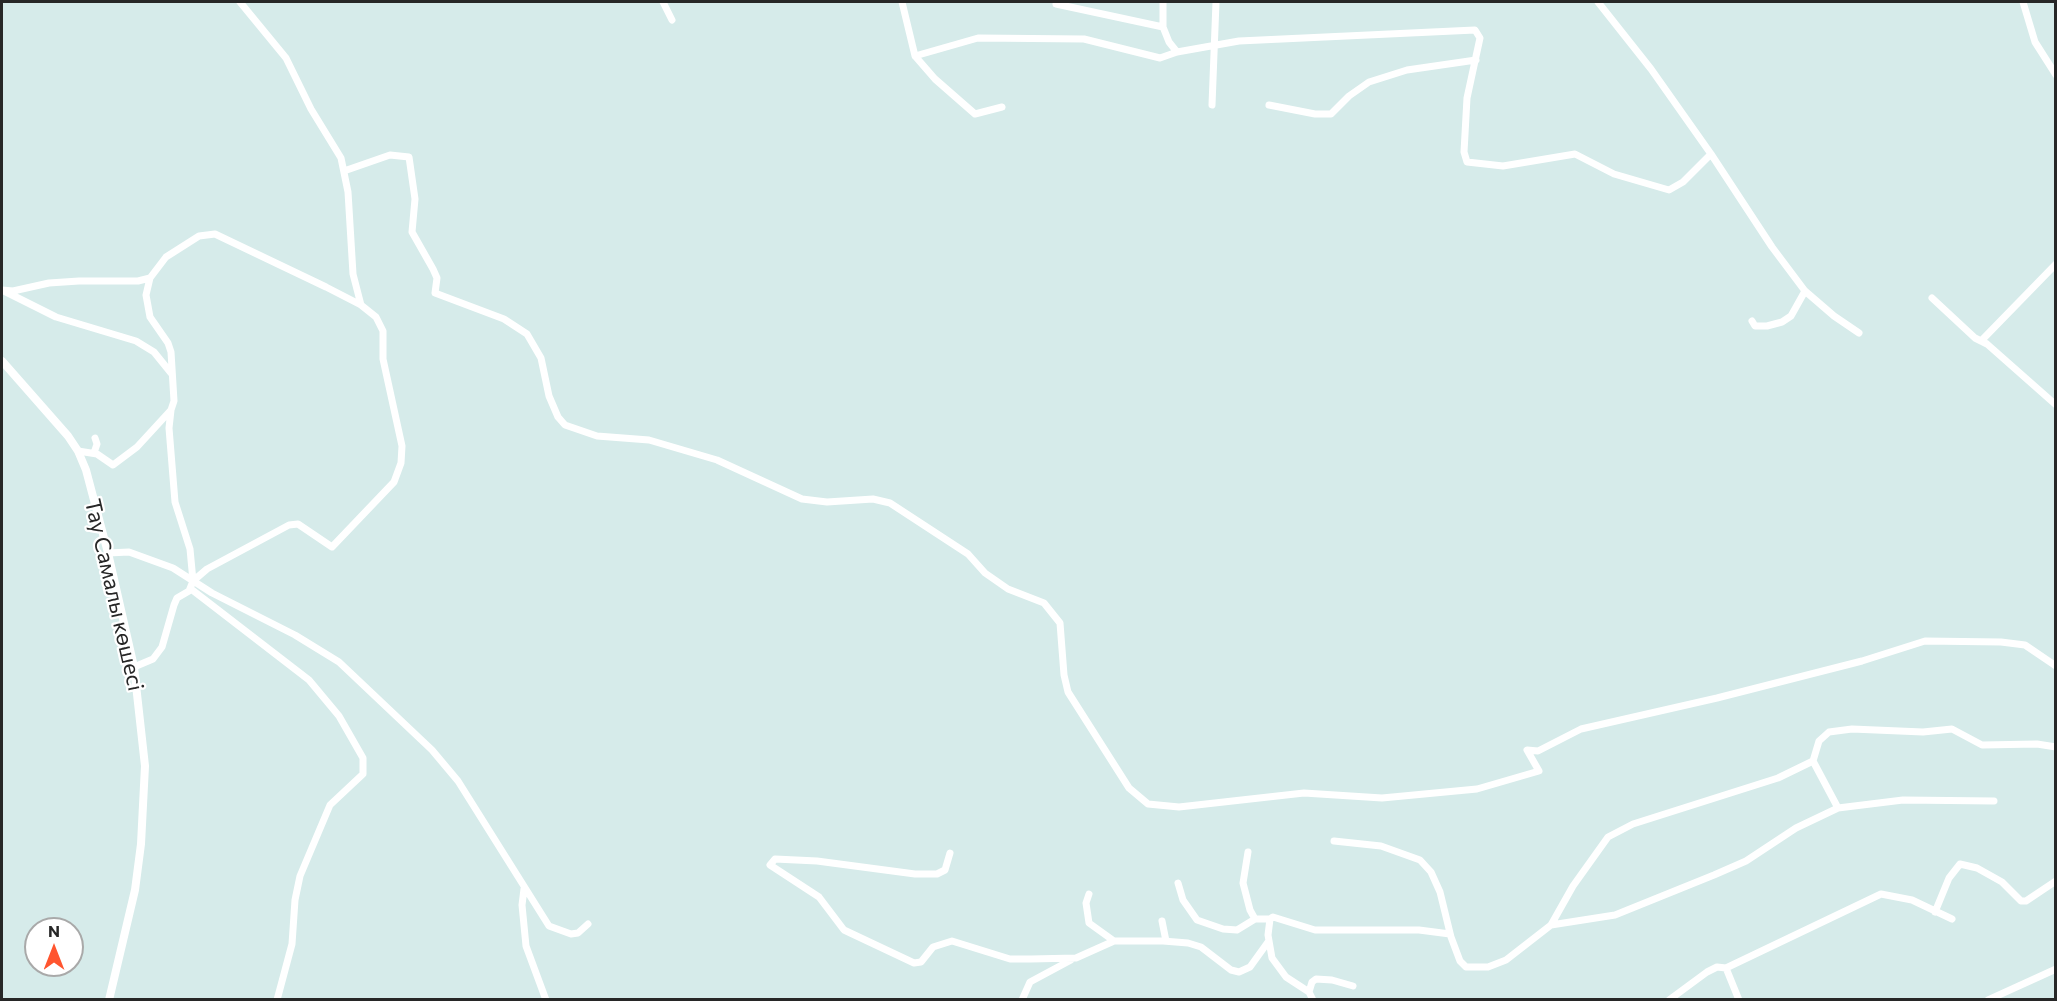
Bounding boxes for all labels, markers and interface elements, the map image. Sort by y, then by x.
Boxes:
street label: Тау Самалы көшесі [79,496,149,694]
north arrow [24,917,84,977]
text: N [48,921,60,940]

